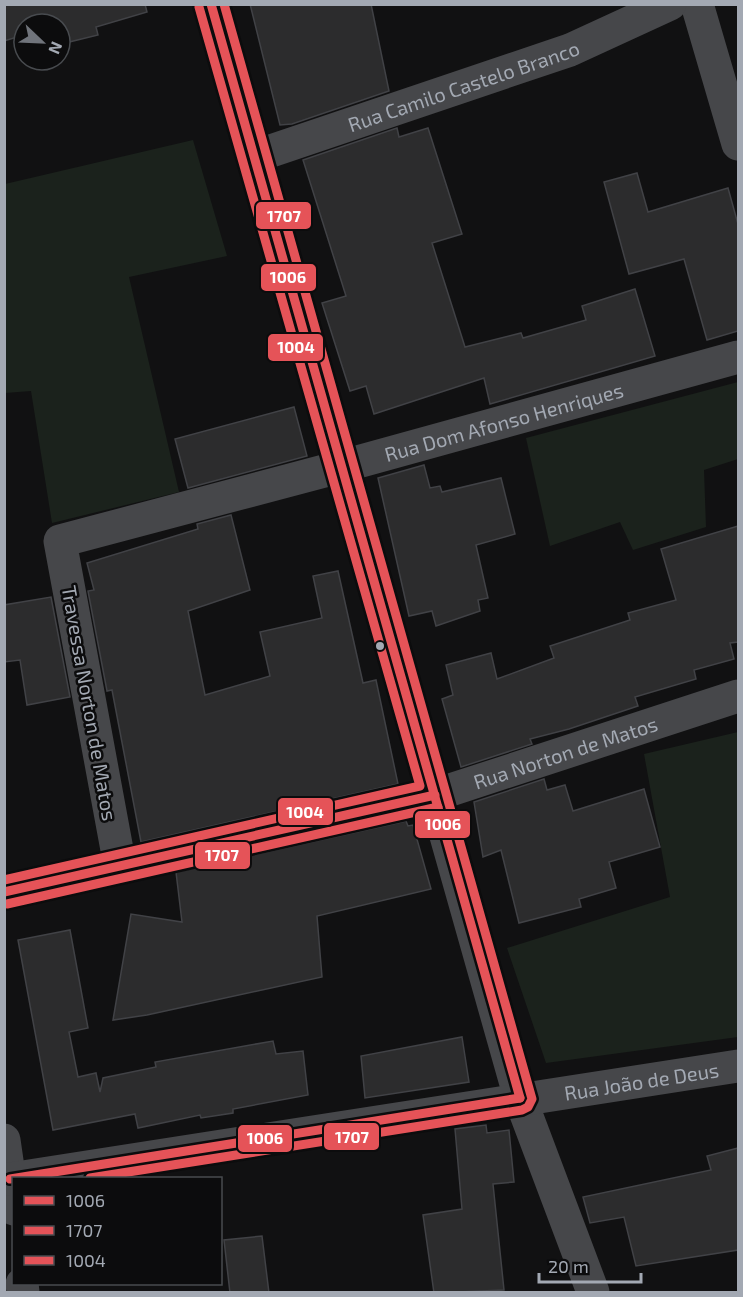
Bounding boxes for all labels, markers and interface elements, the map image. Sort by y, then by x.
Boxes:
north arrow [12,12,72,72]
street label: Rua Camilo Castelo Branco [345,35,583,136]
text: N [45,39,67,57]
line badge: 1707 [255,201,312,230]
text: 1707 [267,206,302,225]
line badge: 1006 [260,263,317,292]
text: 1006 [270,267,306,286]
line badge: 1004 [267,333,324,362]
text: 1004 [277,337,315,356]
street label: Rua Dom Afonso Henriques [382,377,626,466]
street label: Travessa Norton de Matos [57,583,123,823]
unlabelled marker [374,640,386,652]
street label: Rua Norton de Matos [470,711,661,794]
line badge: 1004 [277,797,334,826]
text: 1004 [286,802,324,821]
line badge: 1006 [414,810,471,839]
text: 1006 [425,814,461,833]
line badge: 1707 [194,841,251,870]
text: 1707 [205,845,240,864]
street label: Rua João de Deus [562,1057,720,1105]
line badge: 1707 [323,1122,380,1151]
line badge: 1006 [237,1124,293,1153]
text: 1707 [335,1127,370,1146]
text: 1006 [247,1128,283,1147]
legend [12,1177,222,1285]
text: 1006 [66,1189,105,1211]
text: 1707 [66,1219,102,1241]
scale bar [539,1246,641,1284]
text: 1004 [66,1249,106,1271]
text: 20 m [548,1255,589,1277]

